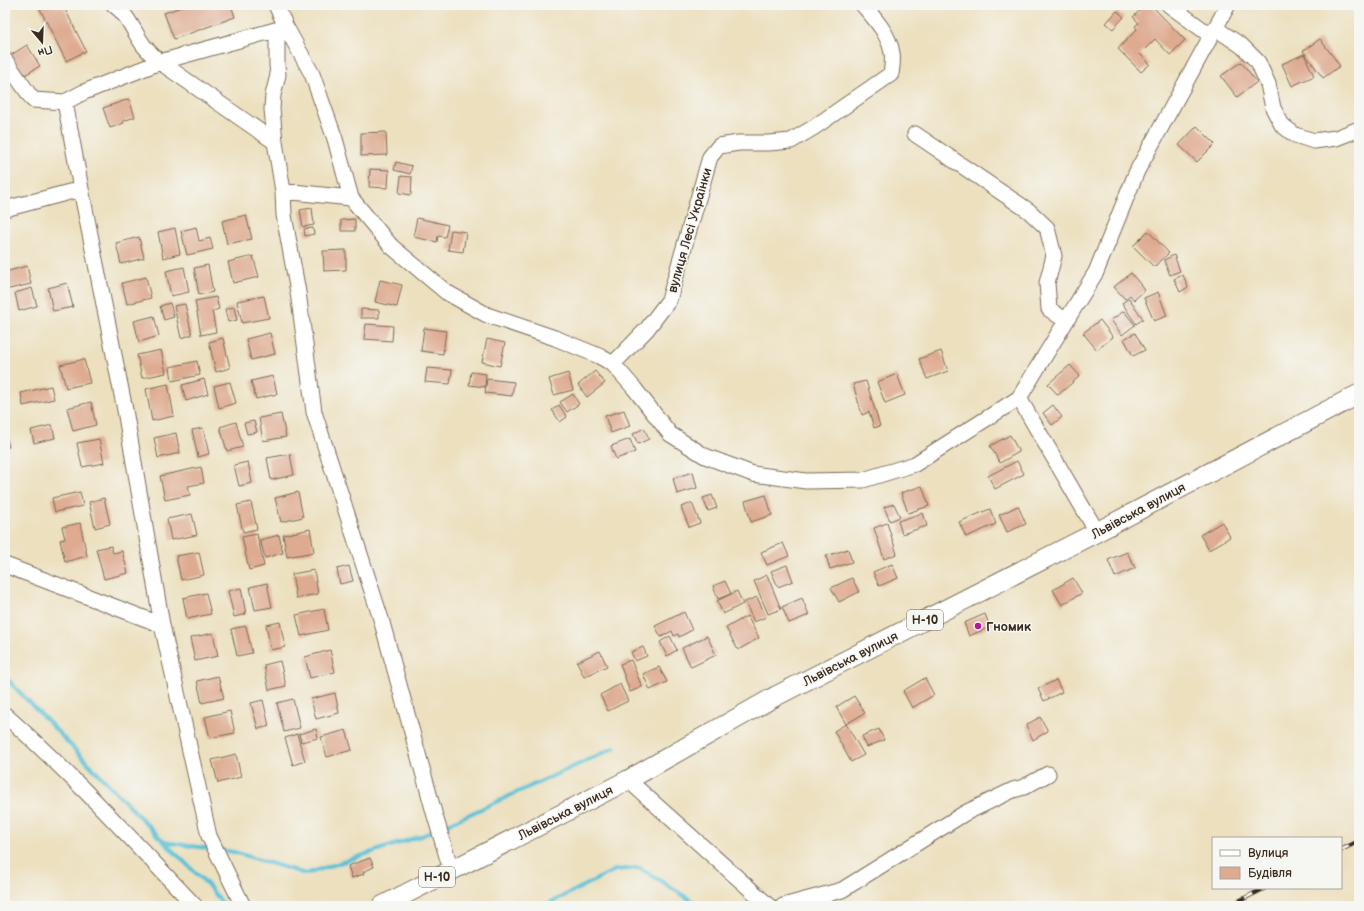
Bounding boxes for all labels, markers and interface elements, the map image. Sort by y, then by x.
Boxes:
north arrow [22,22,62,62]
text: Пн [36,42,54,60]
street label: вулиця Лесі Українки [664,166,715,295]
street label: Львівська вулиця [1088,479,1188,543]
road number: Н-10 [907,610,943,630]
place label: Гномик [986,619,1032,635]
marker: Гномик [973,621,983,631]
street label: Львівська вулиця [799,628,901,690]
street label: Львівська вулиця [514,782,616,844]
legend [1212,837,1342,889]
text: Вулиця [1248,846,1289,861]
text: Будівля [1248,866,1292,881]
road number: Н-10 [419,867,455,887]

